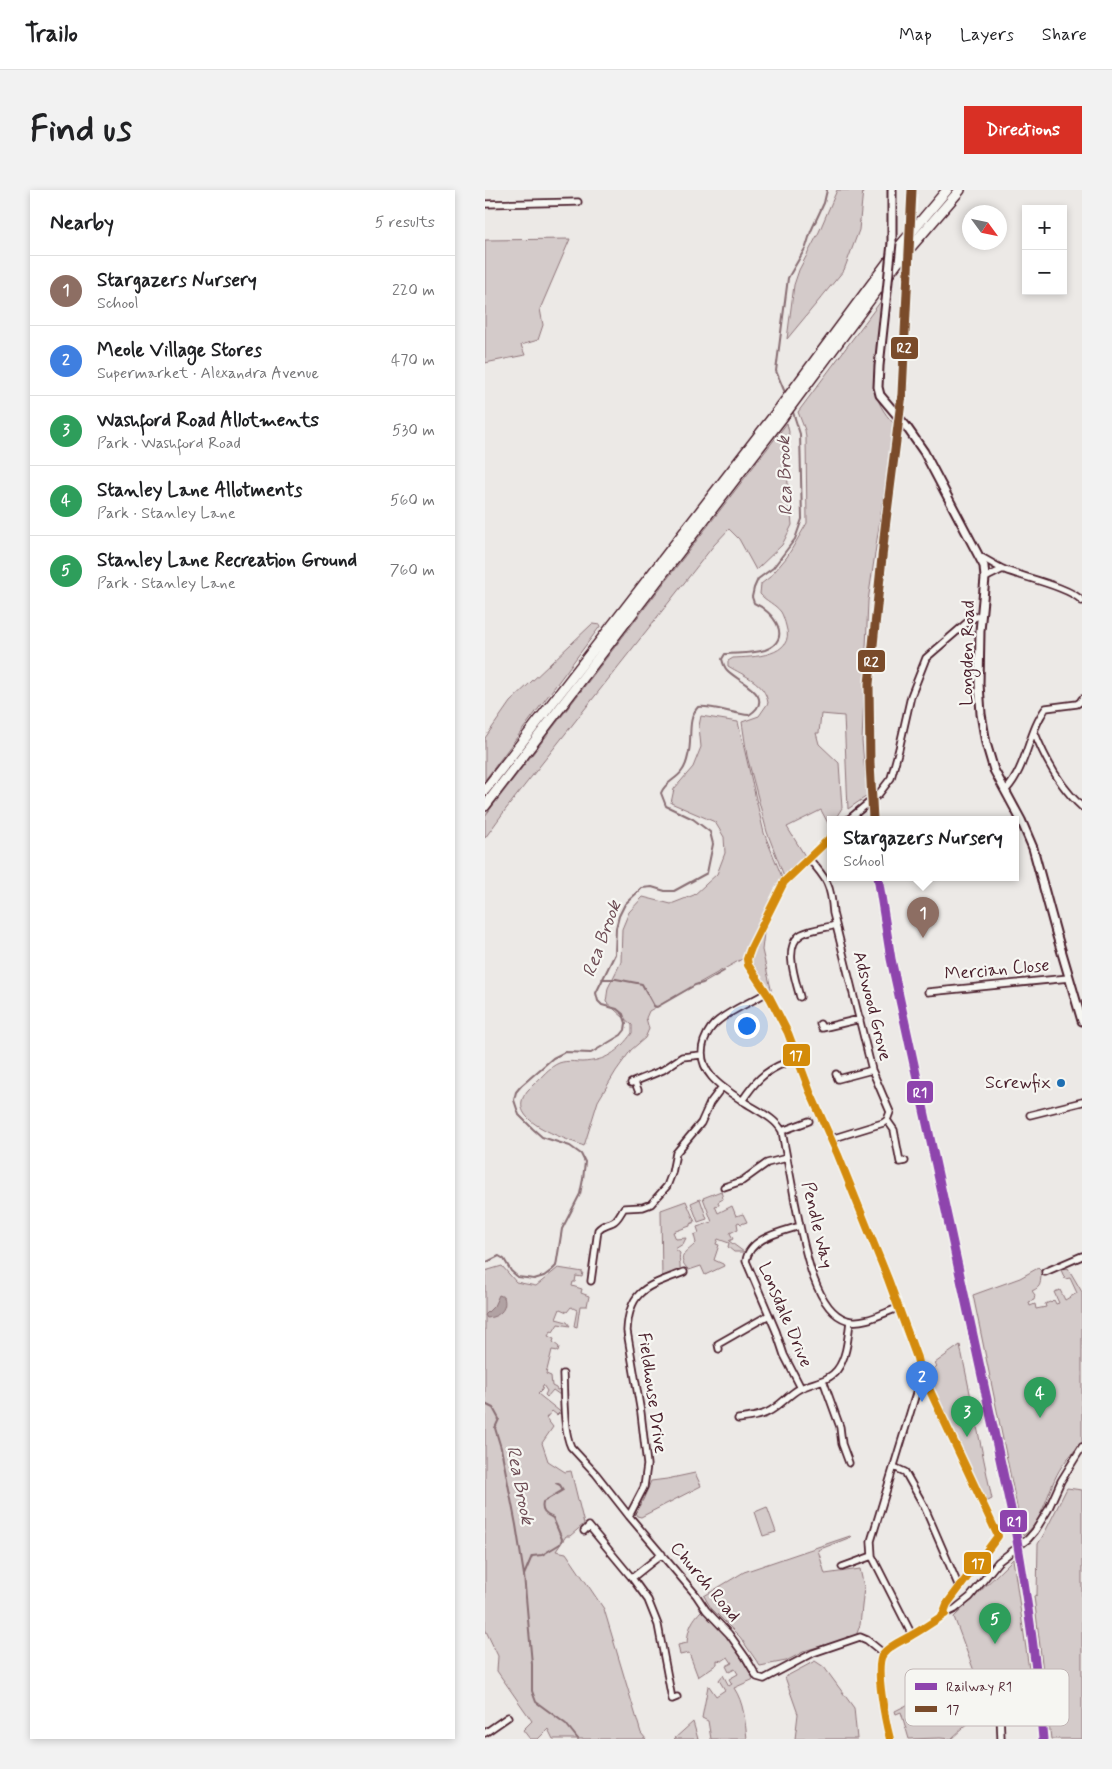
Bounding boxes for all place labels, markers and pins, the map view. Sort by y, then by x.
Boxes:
pin: 1 [907,897,939,938]
place label: Screwfix [985,1071,1051,1095]
marker: Screwfix [1055,1077,1067,1089]
pin: 2 [906,1361,938,1402]
pin: 4 [1024,1377,1056,1418]
pin: 3 [951,1396,983,1437]
pin: 5 [979,1603,1011,1644]

